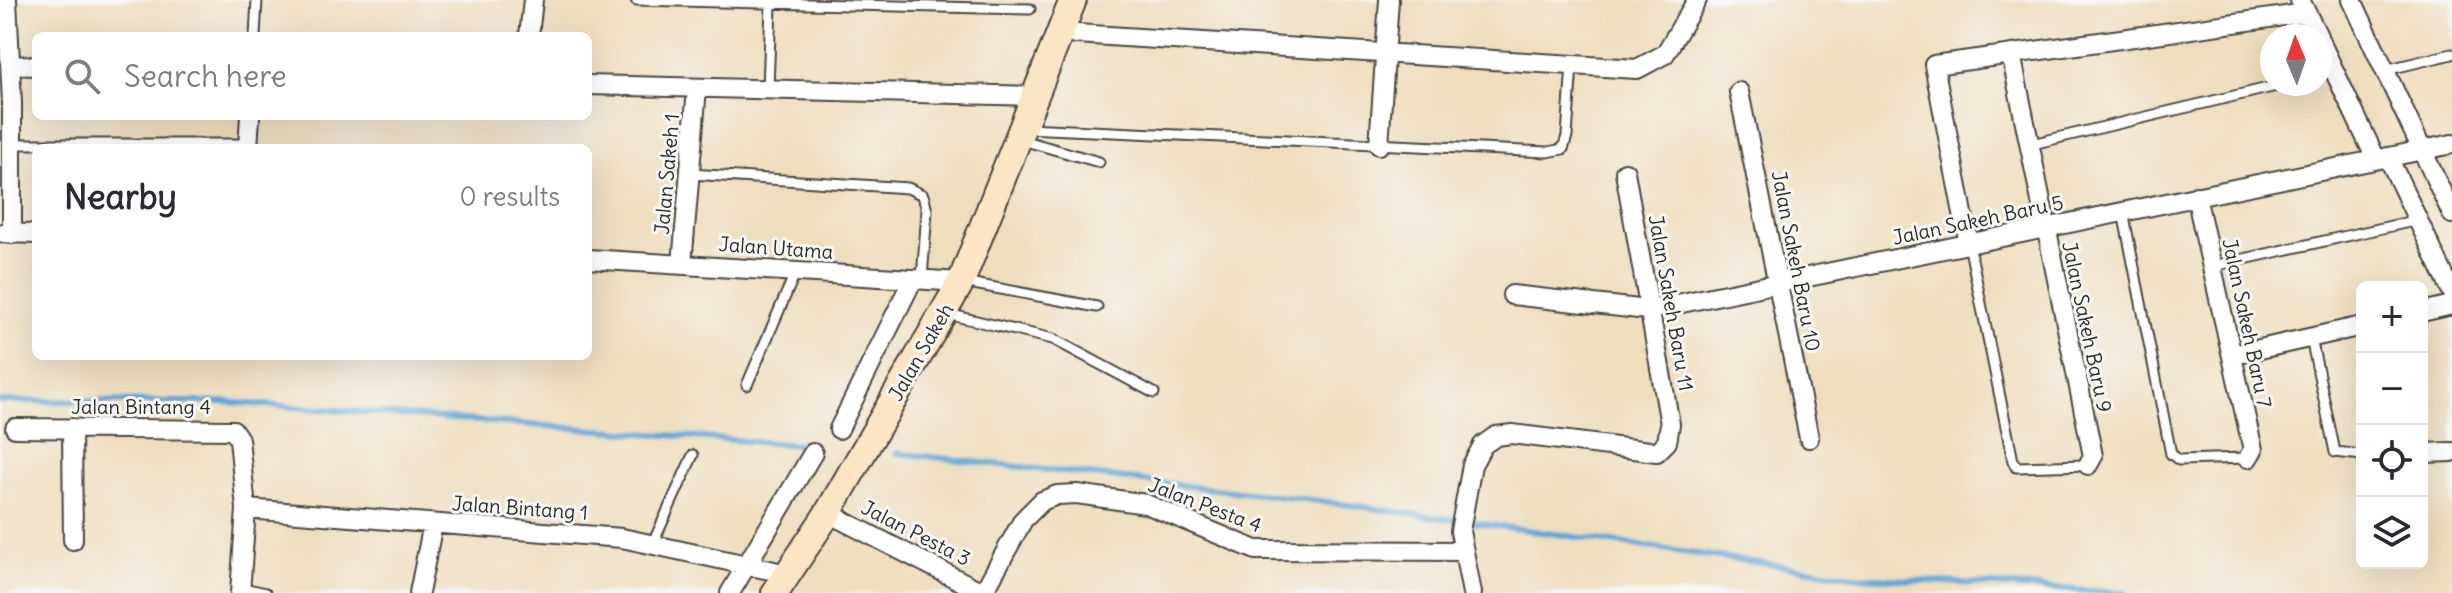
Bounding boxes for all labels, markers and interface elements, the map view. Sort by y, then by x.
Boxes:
north arrow [2260,24,2332,96]
search box [32,32,592,120]
icon: search [60,54,104,98]
text: Search here [124,57,287,95]
street label: Jalan Sakeh 1 [649,112,684,236]
street label: Jalan Sakeh Baru 10 [1767,168,1826,353]
text: Nearby [64,175,177,218]
text: 0 results [459,180,560,213]
street label: Jalan Sakeh Baru 5 [1890,189,2066,250]
street label: Jalan Sakeh Baru 11 [1644,213,1699,393]
street label: Jalan Utama [718,231,834,264]
street label: Jalan Sakeh Baru 7 [2217,236,2278,410]
street label: Jalan Sakeh Baru 9 [2057,239,2118,415]
map controls [2356,281,2428,569]
button: + [2356,281,2428,353]
street label: Jalan Sakeh [883,298,959,405]
button: − [2356,353,2428,425]
street label: Jalan Bintang 4 [71,394,211,419]
button: locate [2356,425,2428,497]
street label: Jalan Pesta 4 [1145,471,1265,538]
street label: Jalan Bintang 1 [451,490,589,525]
street label: Jalan Pesta 3 [857,494,975,571]
button: layers [2356,497,2428,569]

